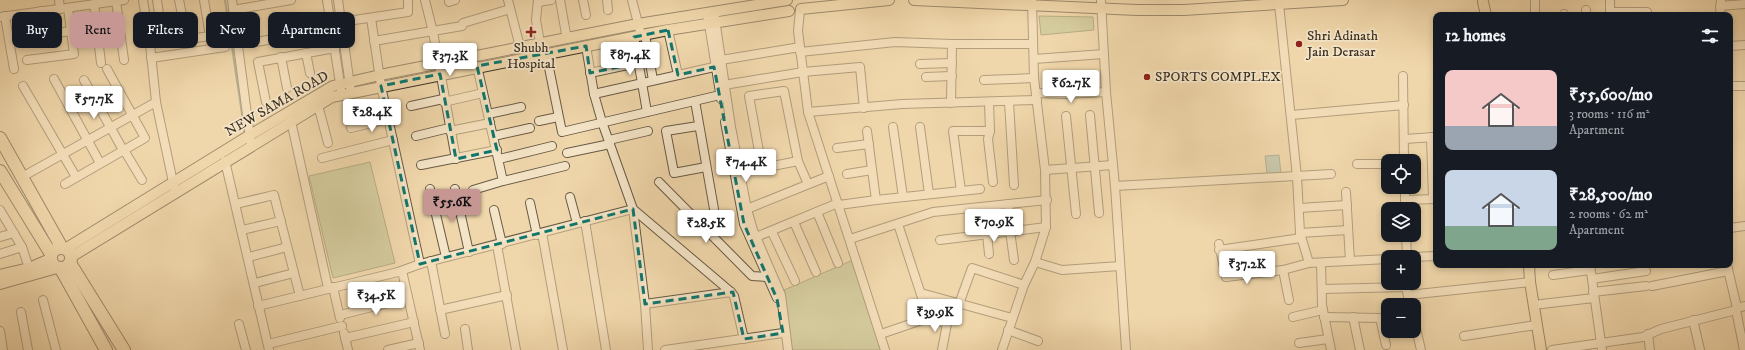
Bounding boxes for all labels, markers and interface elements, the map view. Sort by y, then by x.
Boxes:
chip: Buy [12,12,62,48]
chip: Rent [70,12,125,48]
chip: Filters [133,12,198,48]
chip: New [206,12,260,48]
chip: Apartment [268,12,355,48]
text: 12 homes [1445,25,1506,47]
icon: filters [1699,25,1721,47]
marker: Shubh Hospital [525,26,537,38]
place label: Shri Adinath Jain Derasar [1305,27,1379,61]
place label: Shubh Hospital [507,39,556,73]
marker: Shri Adinath Jain Derasar [1294,39,1304,49]
pin: ₹87.4K [597,42,663,76]
pin: ₹37.3K [417,43,483,77]
text: ₹87.4K [610,47,650,63]
text: ₹37.3K [432,48,468,64]
street label: NEW SAMA ROAD [222,67,332,141]
place label: SPORTS COMPLEX [1155,68,1281,86]
pin: ₹62.7K [1038,70,1104,104]
marker: SPORTS COMPLEX [1142,72,1152,82]
text: ₹62.7K [1051,75,1091,91]
text: ₹55,600/mo [1569,84,1652,106]
pin: ₹57.7K [61,86,127,120]
icon: home [1477,86,1525,134]
text: ₹57.7K [75,91,113,107]
pin: ₹28.4K [339,99,405,133]
text: ₹28.4K [352,104,392,120]
text: 3 rooms · 116 m² [1569,106,1650,122]
text: Apartment [1569,122,1624,138]
pin: ₹74.4K [713,149,779,183]
text: ₹74.4K [725,154,767,170]
map controls [1381,154,1421,338]
button: locate [1381,154,1421,194]
text: ₹28,500/mo [1569,184,1652,206]
icon: home [1477,186,1525,234]
pin: ₹55.6K [419,189,485,223]
text: ₹55.6K [433,194,471,210]
button: layers [1381,202,1421,242]
text: 2 rooms · 62 m² [1569,206,1648,222]
pin: ₹70.9K [961,209,1027,243]
pin: ₹28.5K [673,210,739,244]
text: ₹70.9K [974,214,1014,230]
text: ₹28.5K [687,215,725,231]
text: Apartment [1569,222,1624,238]
button: + [1381,250,1421,290]
pin: ₹37.2K [1214,251,1280,285]
text: ₹37.2K [1228,256,1266,272]
pin: ₹34.5K [343,282,409,316]
text: ₹34.5K [357,287,395,303]
button: − [1381,298,1421,338]
pin: ₹39.9K [902,299,968,333]
text: ₹39.9K [916,304,954,320]

